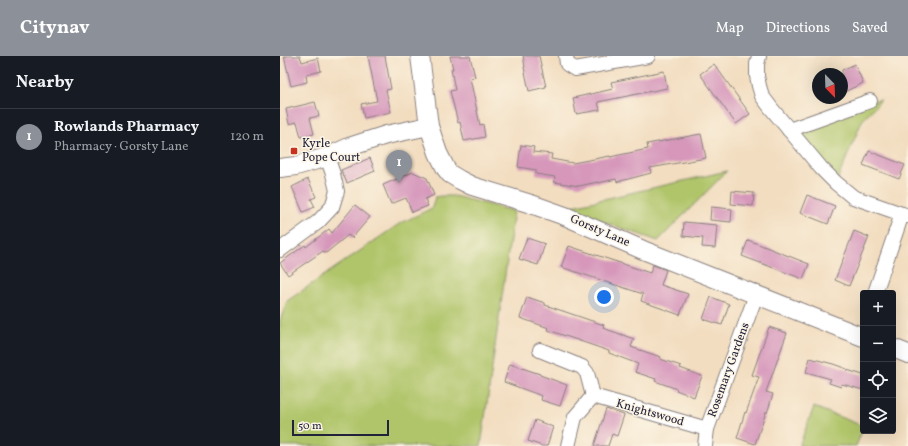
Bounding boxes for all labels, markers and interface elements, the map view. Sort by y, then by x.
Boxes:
text: Citynav [20,15,90,41]
text: Map [716,19,744,38]
text: Directions [766,19,830,38]
text: Saved [852,19,888,38]
north arrow [812,68,848,104]
text: Nearby [16,71,74,94]
text: Rowlands Pharmacy [54,117,199,138]
text: 1 [26,128,32,146]
text: 120 m [230,128,264,146]
place label: Kyrle Pope Court [302,136,360,166]
text: Pharmacy · Gorsty Lane [54,138,188,156]
marker: Kyrle Pope Court [289,146,299,156]
pin: 1 [386,150,412,183]
street label: Gorsty Lane [568,211,633,251]
your location [594,287,614,307]
map controls [860,290,896,434]
button: + [860,290,896,326]
street label: Rosemary Gardens [704,320,754,420]
button: − [860,326,896,362]
button: locate [860,362,896,398]
street label: Knightswood [614,396,686,430]
button: layers [860,398,896,434]
scale bar [292,418,389,437]
text: 50 m [298,419,322,434]

